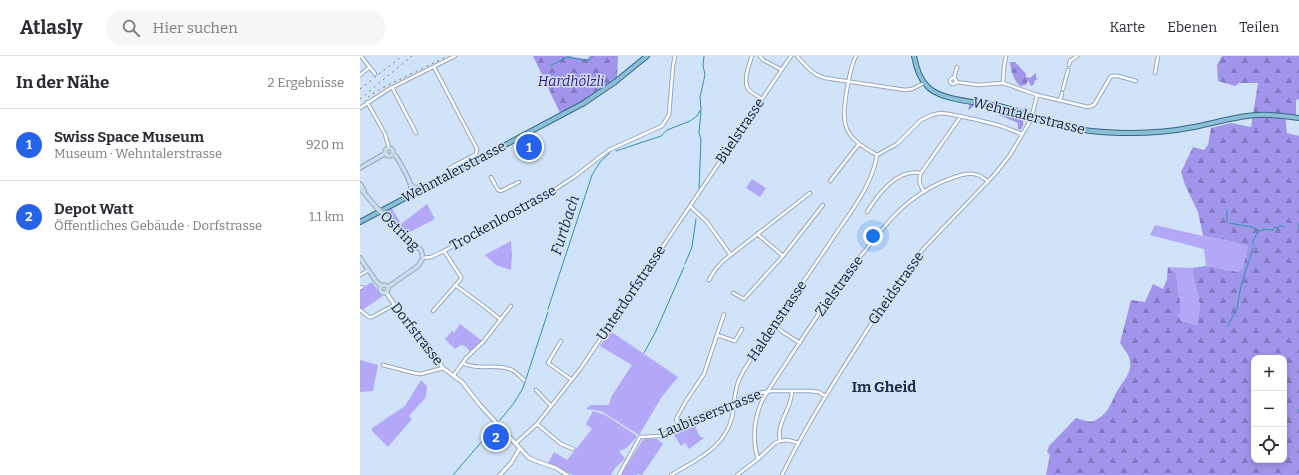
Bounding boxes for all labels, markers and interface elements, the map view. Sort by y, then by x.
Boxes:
search box [106,10,386,46]
text: Atlasly [20,16,82,39]
icon: search [120,17,142,39]
text: Hier suchen [152,19,238,37]
text: Karte [1110,19,1145,36]
text: Ebenen [1167,19,1217,36]
text: Teilen [1239,19,1279,36]
text: In der Nähe [16,72,109,93]
park label: Hardhölzli [538,73,604,90]
text: 2 Ergebnisse [268,75,344,90]
street label: Wehntalerstrasse [971,94,1087,138]
street label: Büelstrasse [712,95,768,167]
text: Swiss Space Museum [54,128,204,146]
pin: 1 [516,132,542,162]
text: 1 [26,137,32,152]
text: 920 m [306,137,344,152]
street label: Wehntalerstrasse [399,137,509,207]
text: Museum · Wehntalerstrasse [54,146,222,161]
street label: Trockenloostrasse [447,182,559,254]
water label: Furtbach [547,193,583,257]
text: Depot Watt [54,200,134,218]
street label: Ostring [377,208,423,254]
text: 2 [25,209,33,224]
text: 1.1 km [309,209,344,224]
text: Öffentliches Gebäude · Dorfstrasse [54,218,262,233]
your location [863,226,883,246]
street label: Unterdorfstrasse [593,242,669,344]
street label: Gheidstrasse [865,248,927,328]
street label: Zielstrasse [811,252,867,320]
street label: Haldenstrasse [744,277,810,365]
street label: Dorfstrasse [387,299,447,369]
map controls [1251,355,1287,463]
button: + [1251,355,1287,391]
district label: Im Gheid [852,378,916,396]
street label: Laubisserstrasse [656,386,764,442]
button: − [1251,391,1287,427]
pin: 2 [483,422,509,452]
button: locate [1251,427,1287,463]

